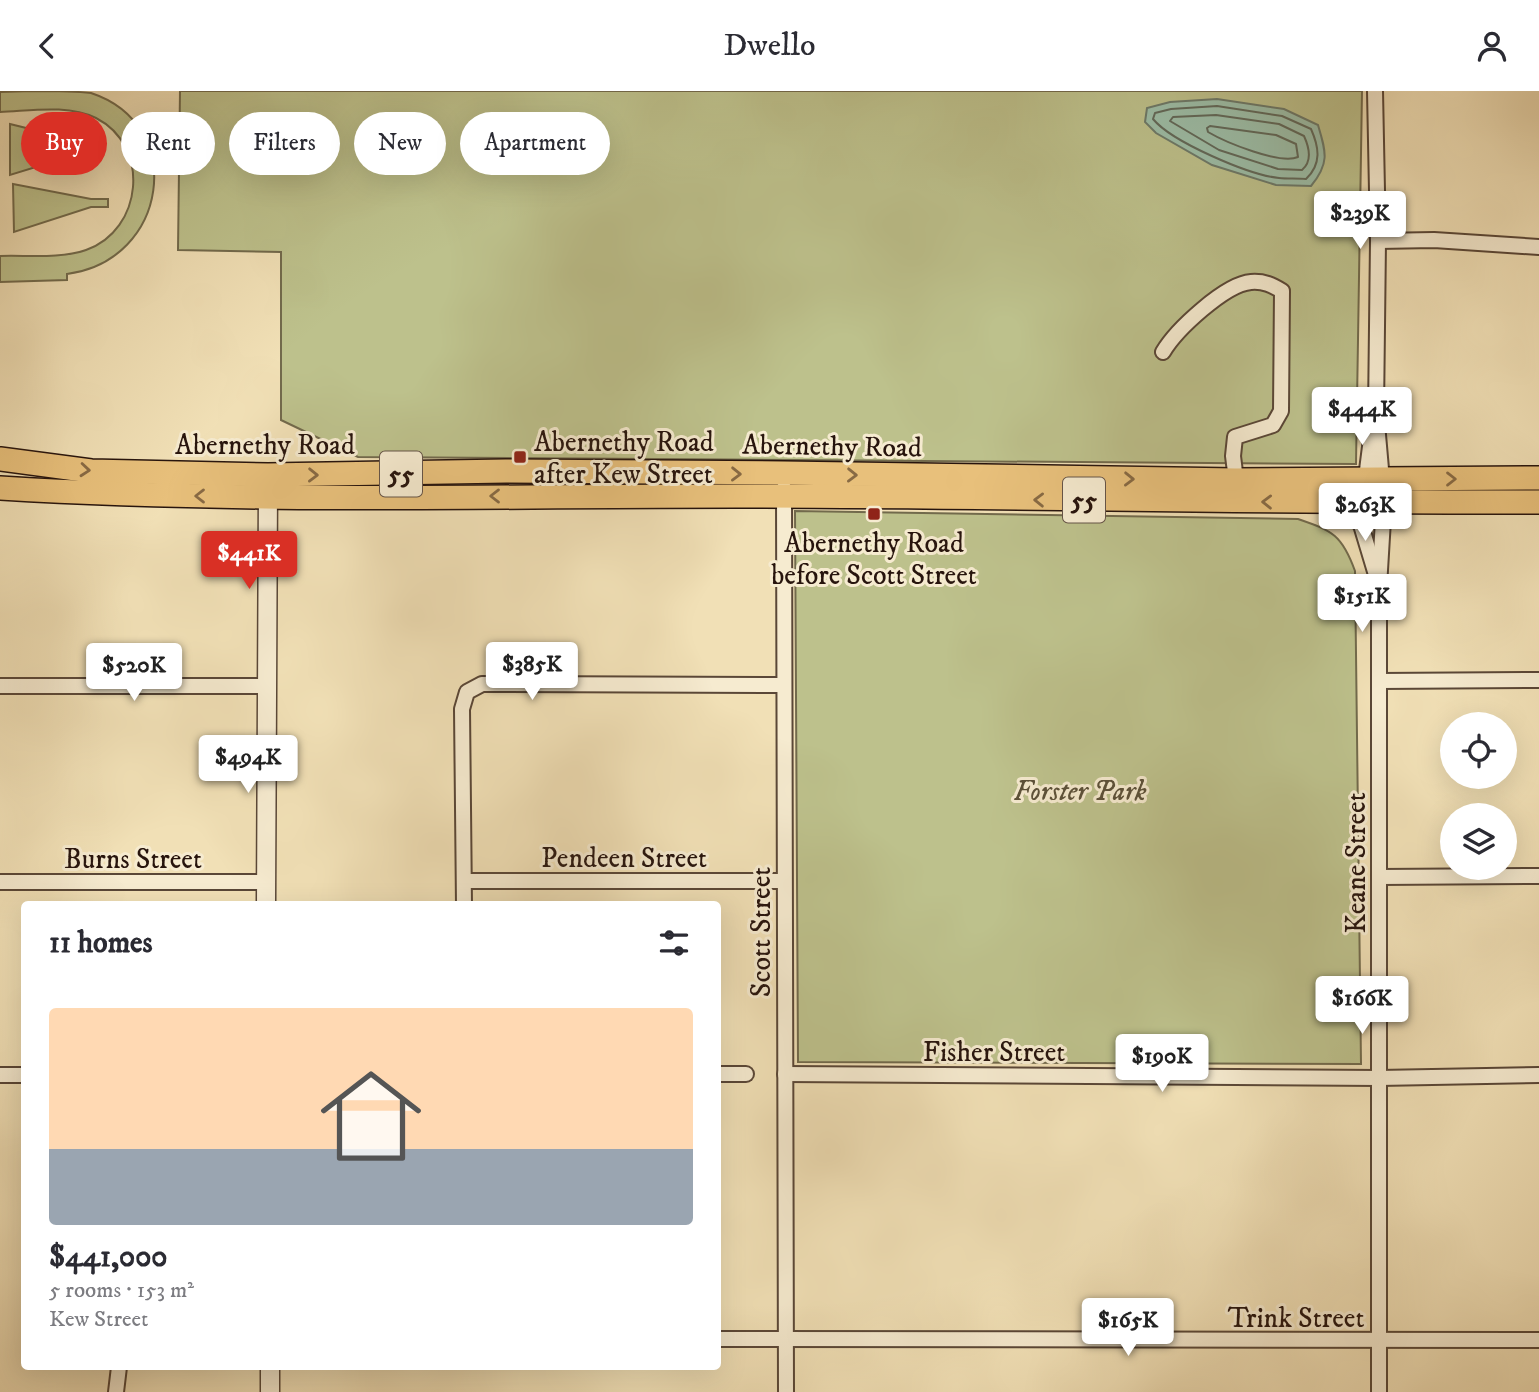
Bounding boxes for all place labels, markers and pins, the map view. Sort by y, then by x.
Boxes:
pin: $239K [1311,191,1409,251]
pin: $444K [1313,387,1411,447]
place label: Abernethy Road after Kew Street [534,425,714,492]
marker: Abernethy Road after Kew Street [512,449,528,465]
pin: $263K [1316,483,1414,543]
marker: Abernethy Road before Scott Street [866,506,882,522]
place label: Abernethy Road before Scott Street [771,526,977,593]
pin: $441K [200,531,298,591]
pin: $151K [1313,575,1411,634]
pin: $520K [85,643,183,703]
pin: $385K [483,643,581,702]
pin: $494K [199,735,297,795]
pin: $166K [1313,977,1411,1036]
pin: $190K [1113,1035,1211,1094]
pin: $165K [1079,1299,1177,1358]

